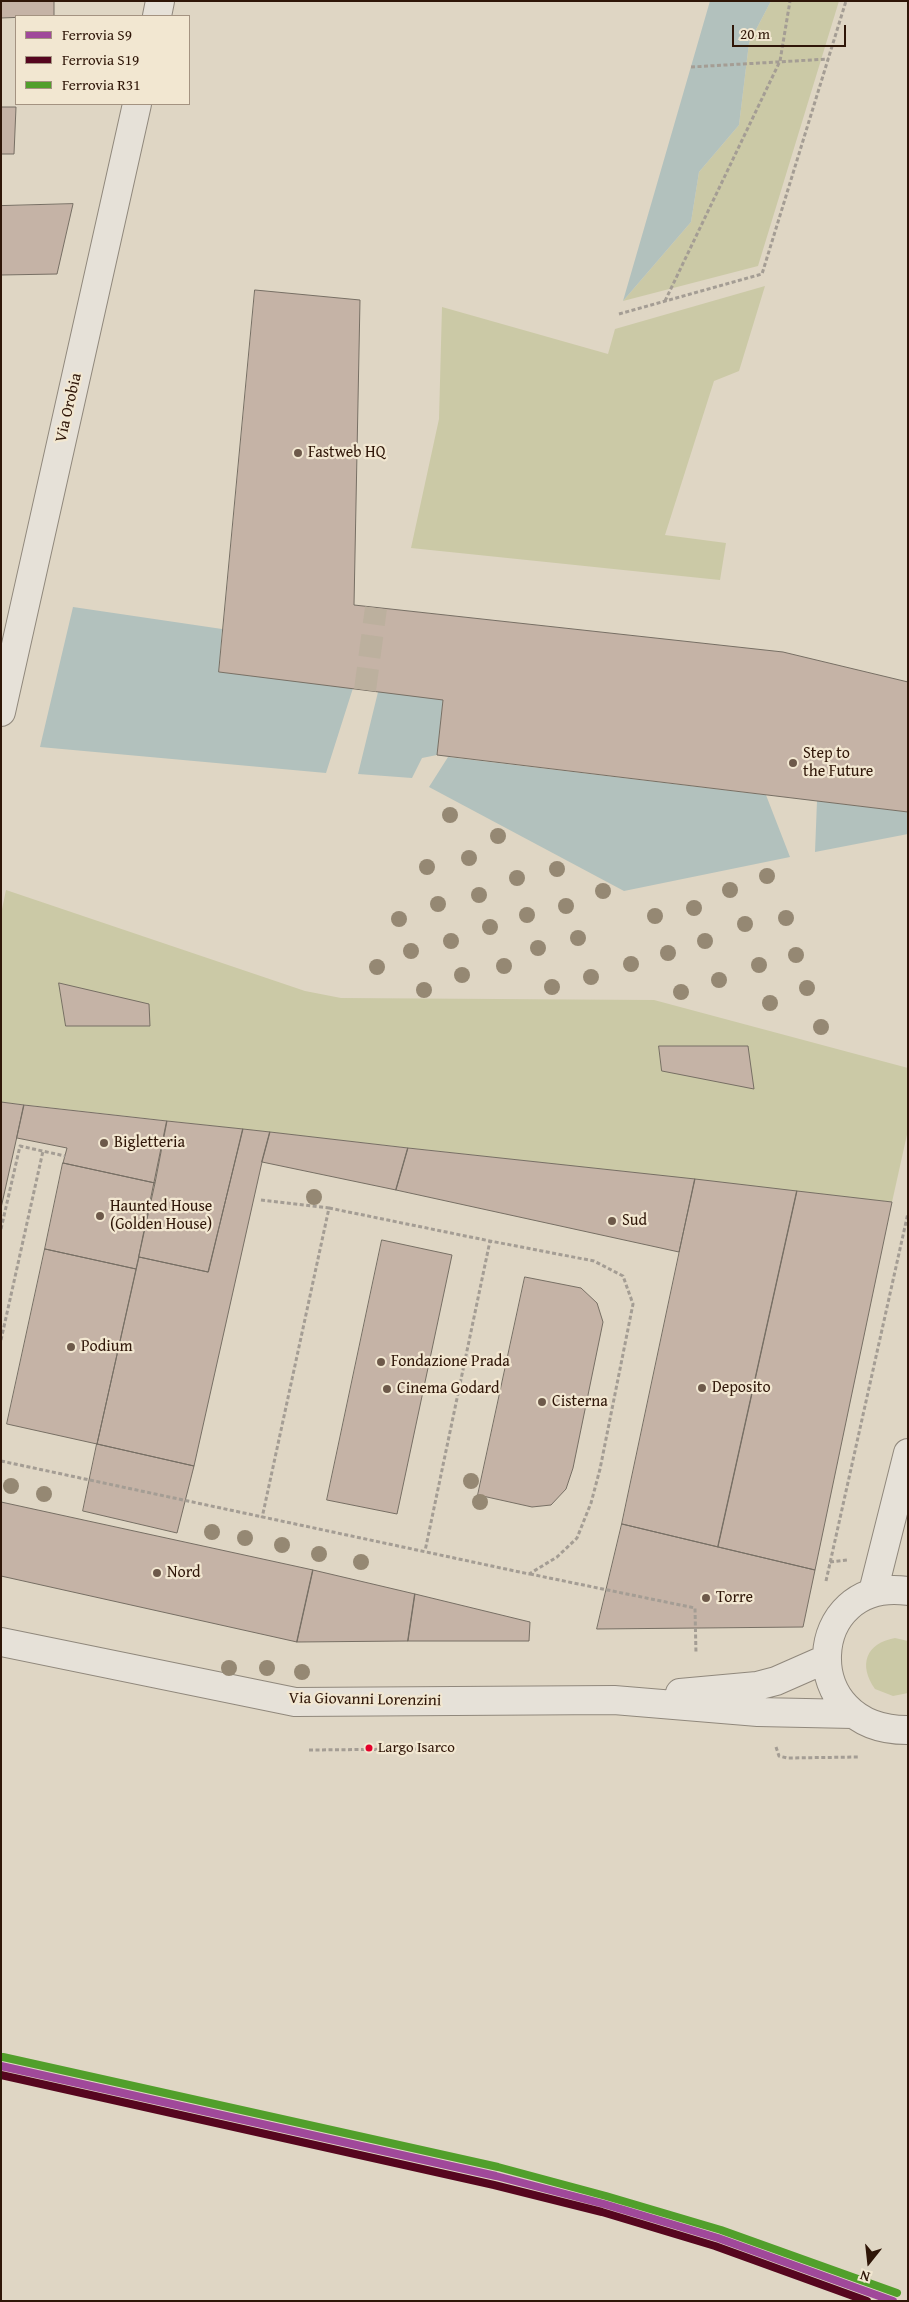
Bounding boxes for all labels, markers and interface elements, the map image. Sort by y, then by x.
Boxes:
legend [15,15,190,105]
scale bar [734,15,848,47]
text: 20 m [740,23,770,44]
text: Ferrovia S9 [62,24,132,45]
text: Ferrovia S19 [62,49,139,70]
text: Ferrovia R31 [62,74,140,95]
street label: Via Orobia [52,371,86,445]
place label: Fastweb HQ [308,443,385,463]
marker: Fastweb HQ [292,447,304,459]
place label: Step to the Future [803,744,873,782]
marker: Step to the Future [787,757,799,769]
place label: Bigletteria [114,1133,185,1153]
marker: Bigletteria [98,1137,110,1149]
place label: Haunted House (Golden House) [110,1197,212,1235]
marker: Haunted House (Golden House) [94,1210,106,1222]
place label: Sud [622,1211,647,1231]
marker: Sud [606,1215,618,1227]
place label: Podium [81,1337,133,1357]
marker: Podium [65,1341,77,1353]
place label: Fondazione Prada [391,1352,510,1372]
marker: Fondazione Prada [375,1356,387,1368]
place label: Deposito [712,1378,771,1398]
place label: Cinema Godard [397,1379,500,1399]
marker: Deposito [696,1382,708,1394]
marker: Cinema Godard [381,1383,393,1395]
place label: Cisterna [552,1392,608,1412]
marker: Cisterna [536,1396,548,1408]
place label: Nord [167,1563,201,1583]
marker: Nord [151,1567,163,1579]
place label: Torre [716,1588,753,1608]
marker: Torre [700,1592,712,1604]
street label: Via Giovanni Lorenzini [288,1689,442,1711]
place label: Largo Isarco [378,1739,455,1757]
marker: Largo Isarco [364,1743,374,1753]
north arrow [844,2237,894,2287]
text: N [858,2266,872,2287]

